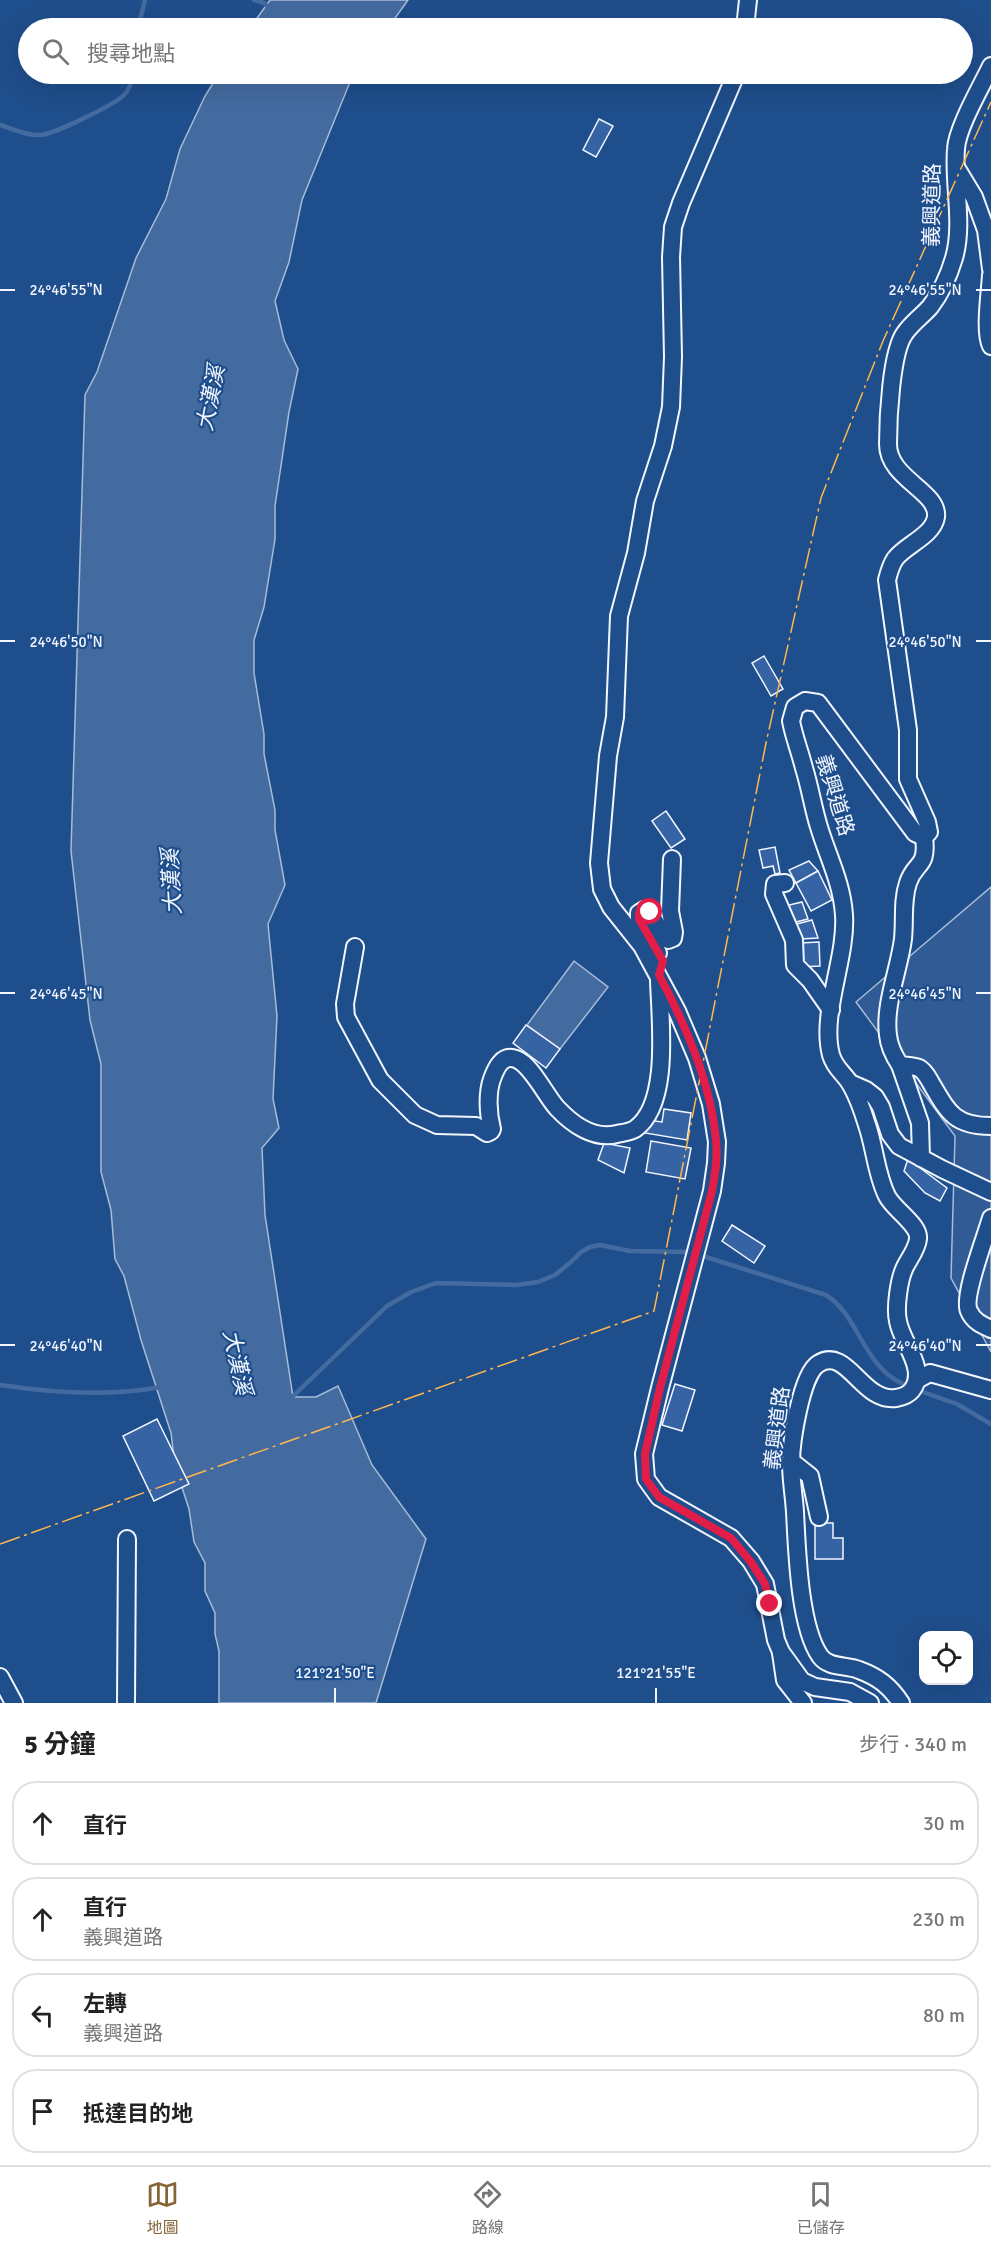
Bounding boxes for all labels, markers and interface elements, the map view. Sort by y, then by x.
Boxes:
search box [18,18,973,84]
icon: search [39,35,72,68]
text: 搜尋地點 [87,40,175,67]
street label: 義興道路 [918,163,946,247]
text: 24°46'55"N [29,281,103,299]
text: 24°46'55"N [888,281,962,299]
water label: 大漢溪 [191,360,231,433]
text: 24°46'50"N [29,633,103,651]
text: 24°46'50"N [888,633,962,651]
street label: 義興道路 [810,751,860,839]
water label: 大漢溪 [156,845,187,916]
route start [636,898,662,924]
text: 24°46'45"N [29,985,103,1003]
text: 24°46'45"N [888,985,962,1003]
water label: 大漢溪 [217,1327,258,1400]
text: 24°46'40"N [29,1337,103,1355]
text: 24°46'40"N [888,1337,962,1355]
street label: 義興道路 [759,1385,795,1471]
route end [756,1590,782,1616]
map controls [919,1631,973,1685]
button: locate [919,1631,973,1685]
text: 121°21'50"E [295,1664,375,1682]
text: 121°21'55"E [616,1664,696,1682]
text: 5 分鐘 [24,1729,96,1761]
text: 步行 · 340 m [859,1732,967,1757]
icon: ahead [26,1807,59,1840]
text: 30 m [923,1811,965,1836]
text: 直行 [83,1812,127,1839]
text: 直行 [83,1894,127,1921]
icon: ahead [26,1903,59,1936]
text: 230 m [912,1907,965,1932]
text: 義興道路 [83,1925,163,1950]
text: 左轉 [83,1990,127,2017]
icon: left [26,1999,59,2032]
text: 80 m [923,2003,965,2028]
text: 義興道路 [83,2021,163,2046]
icon: arrive [26,2095,59,2128]
text: 抵達目的地 [83,2100,193,2127]
tab: 地圖 [146,2178,179,2238]
tab: 路線 [471,2178,504,2238]
tab: 已儲存 [797,2178,845,2238]

